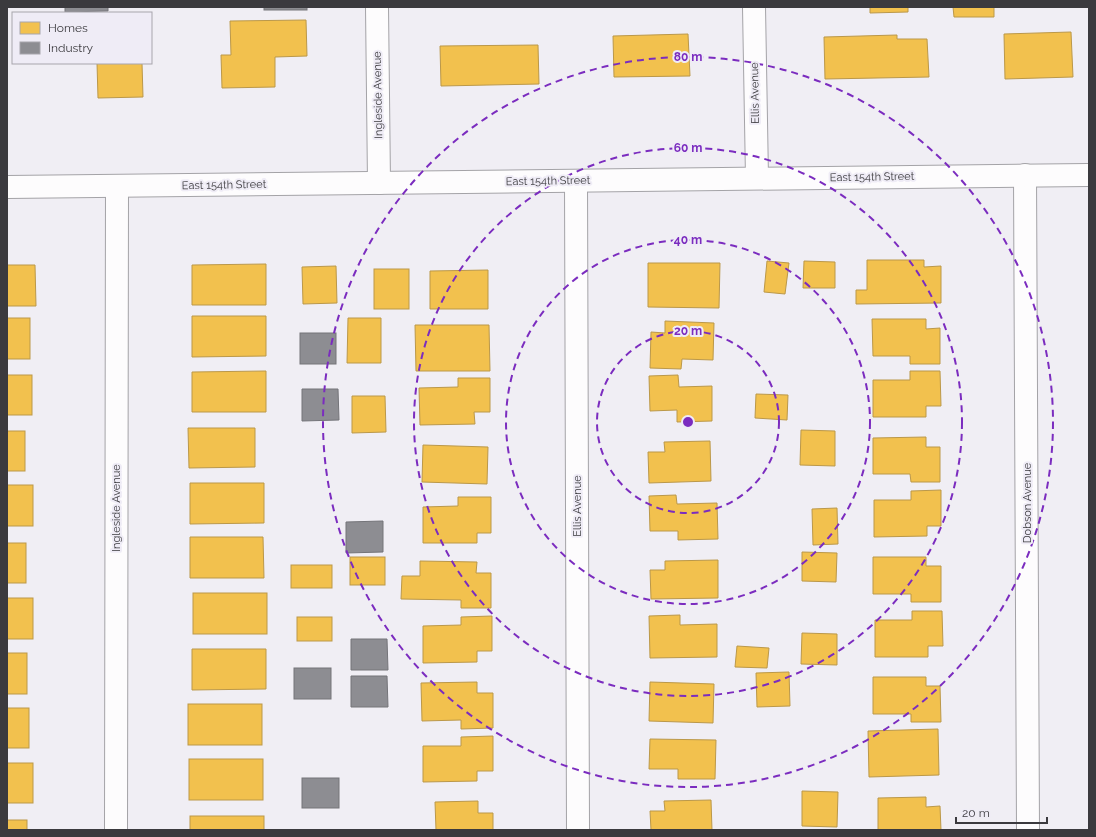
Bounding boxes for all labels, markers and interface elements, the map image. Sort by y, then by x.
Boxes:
legend [12,12,152,64]
text: Homes [48,21,88,35]
text: Industry [48,41,94,55]
text: 80 m [674,50,702,64]
street label: Ingleside Avenue [371,51,385,139]
street label: Ellis Avenue [748,62,762,124]
text: 60 m [674,141,702,155]
street label: East 154th Street [830,170,915,184]
street label: East 154th Street [506,174,591,188]
street label: East 154th Street [182,178,267,192]
text: 40 m [674,233,702,247]
text: 20 m [674,324,702,338]
centre of rings [681,415,695,429]
street label: Dobson Avenue [1021,462,1034,543]
street label: Ingleside Avenue [110,464,123,552]
street label: Ellis Avenue [571,475,584,537]
scale bar [956,799,1047,825]
text: 20 m [962,806,990,820]

